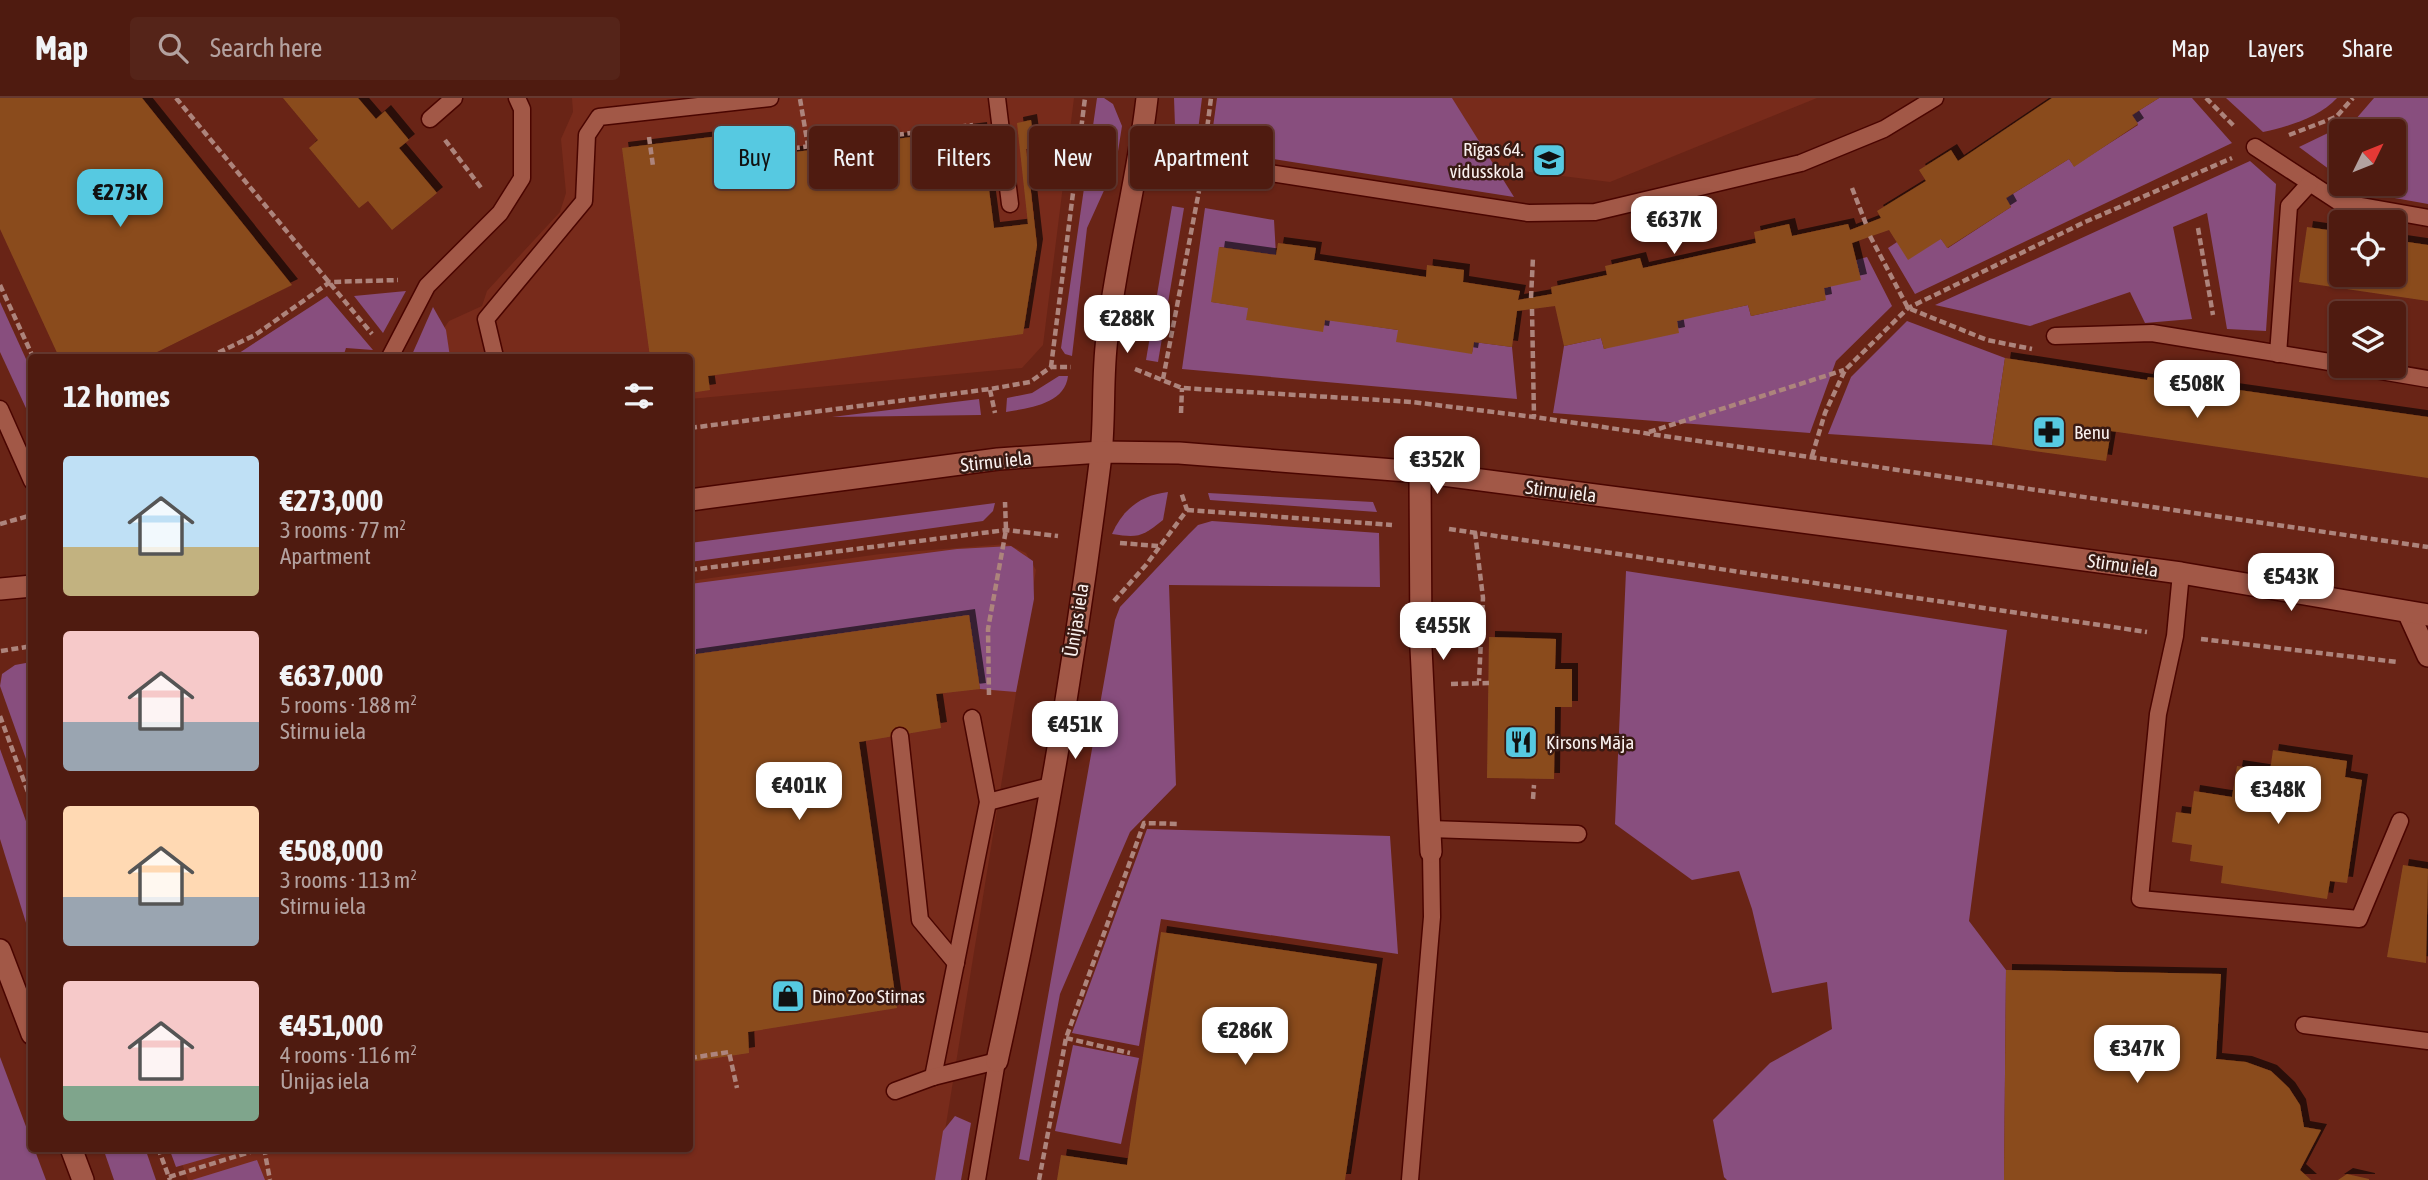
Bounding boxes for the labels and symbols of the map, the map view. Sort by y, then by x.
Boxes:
north arrow [2329,119,2406,196]
place label: Rīgas 64. vidusskola [1449,138,1524,182]
school or university icon: Rīgas 64. vidusskola [1530,141,1568,179]
pin: €273K [71,170,169,229]
pin: €637K [1625,197,1723,256]
pin: €288K [1078,296,1176,355]
pin: €508K [2148,360,2246,420]
pharmacy icon: Benu [2030,413,2068,451]
place label: Benu [2074,421,2110,443]
pin: €352K [1388,436,1486,496]
street label: Stirnu iela [959,446,1033,476]
street label: Stirnu iela [1524,476,1598,506]
street label: Stirnu iela [2086,549,2160,581]
pin: €543K [2242,554,2340,613]
street label: Ūnijas iela [1059,582,1093,658]
pin: €455K [1394,602,1492,662]
pin: €451K [1026,702,1124,761]
restaurant icon: Ķirsons Māja [1502,723,1540,761]
place label: Ķirsons Māja [1546,731,1634,753]
pin: €401K [750,762,848,822]
pin: €348K [2229,766,2327,826]
shop icon: Dino Zoo Stirnas [769,977,807,1015]
place label: Dino Zoo Stirnas [812,985,925,1007]
pin: €286K [1196,1007,1294,1067]
pin: €347K [2088,1026,2186,1085]

